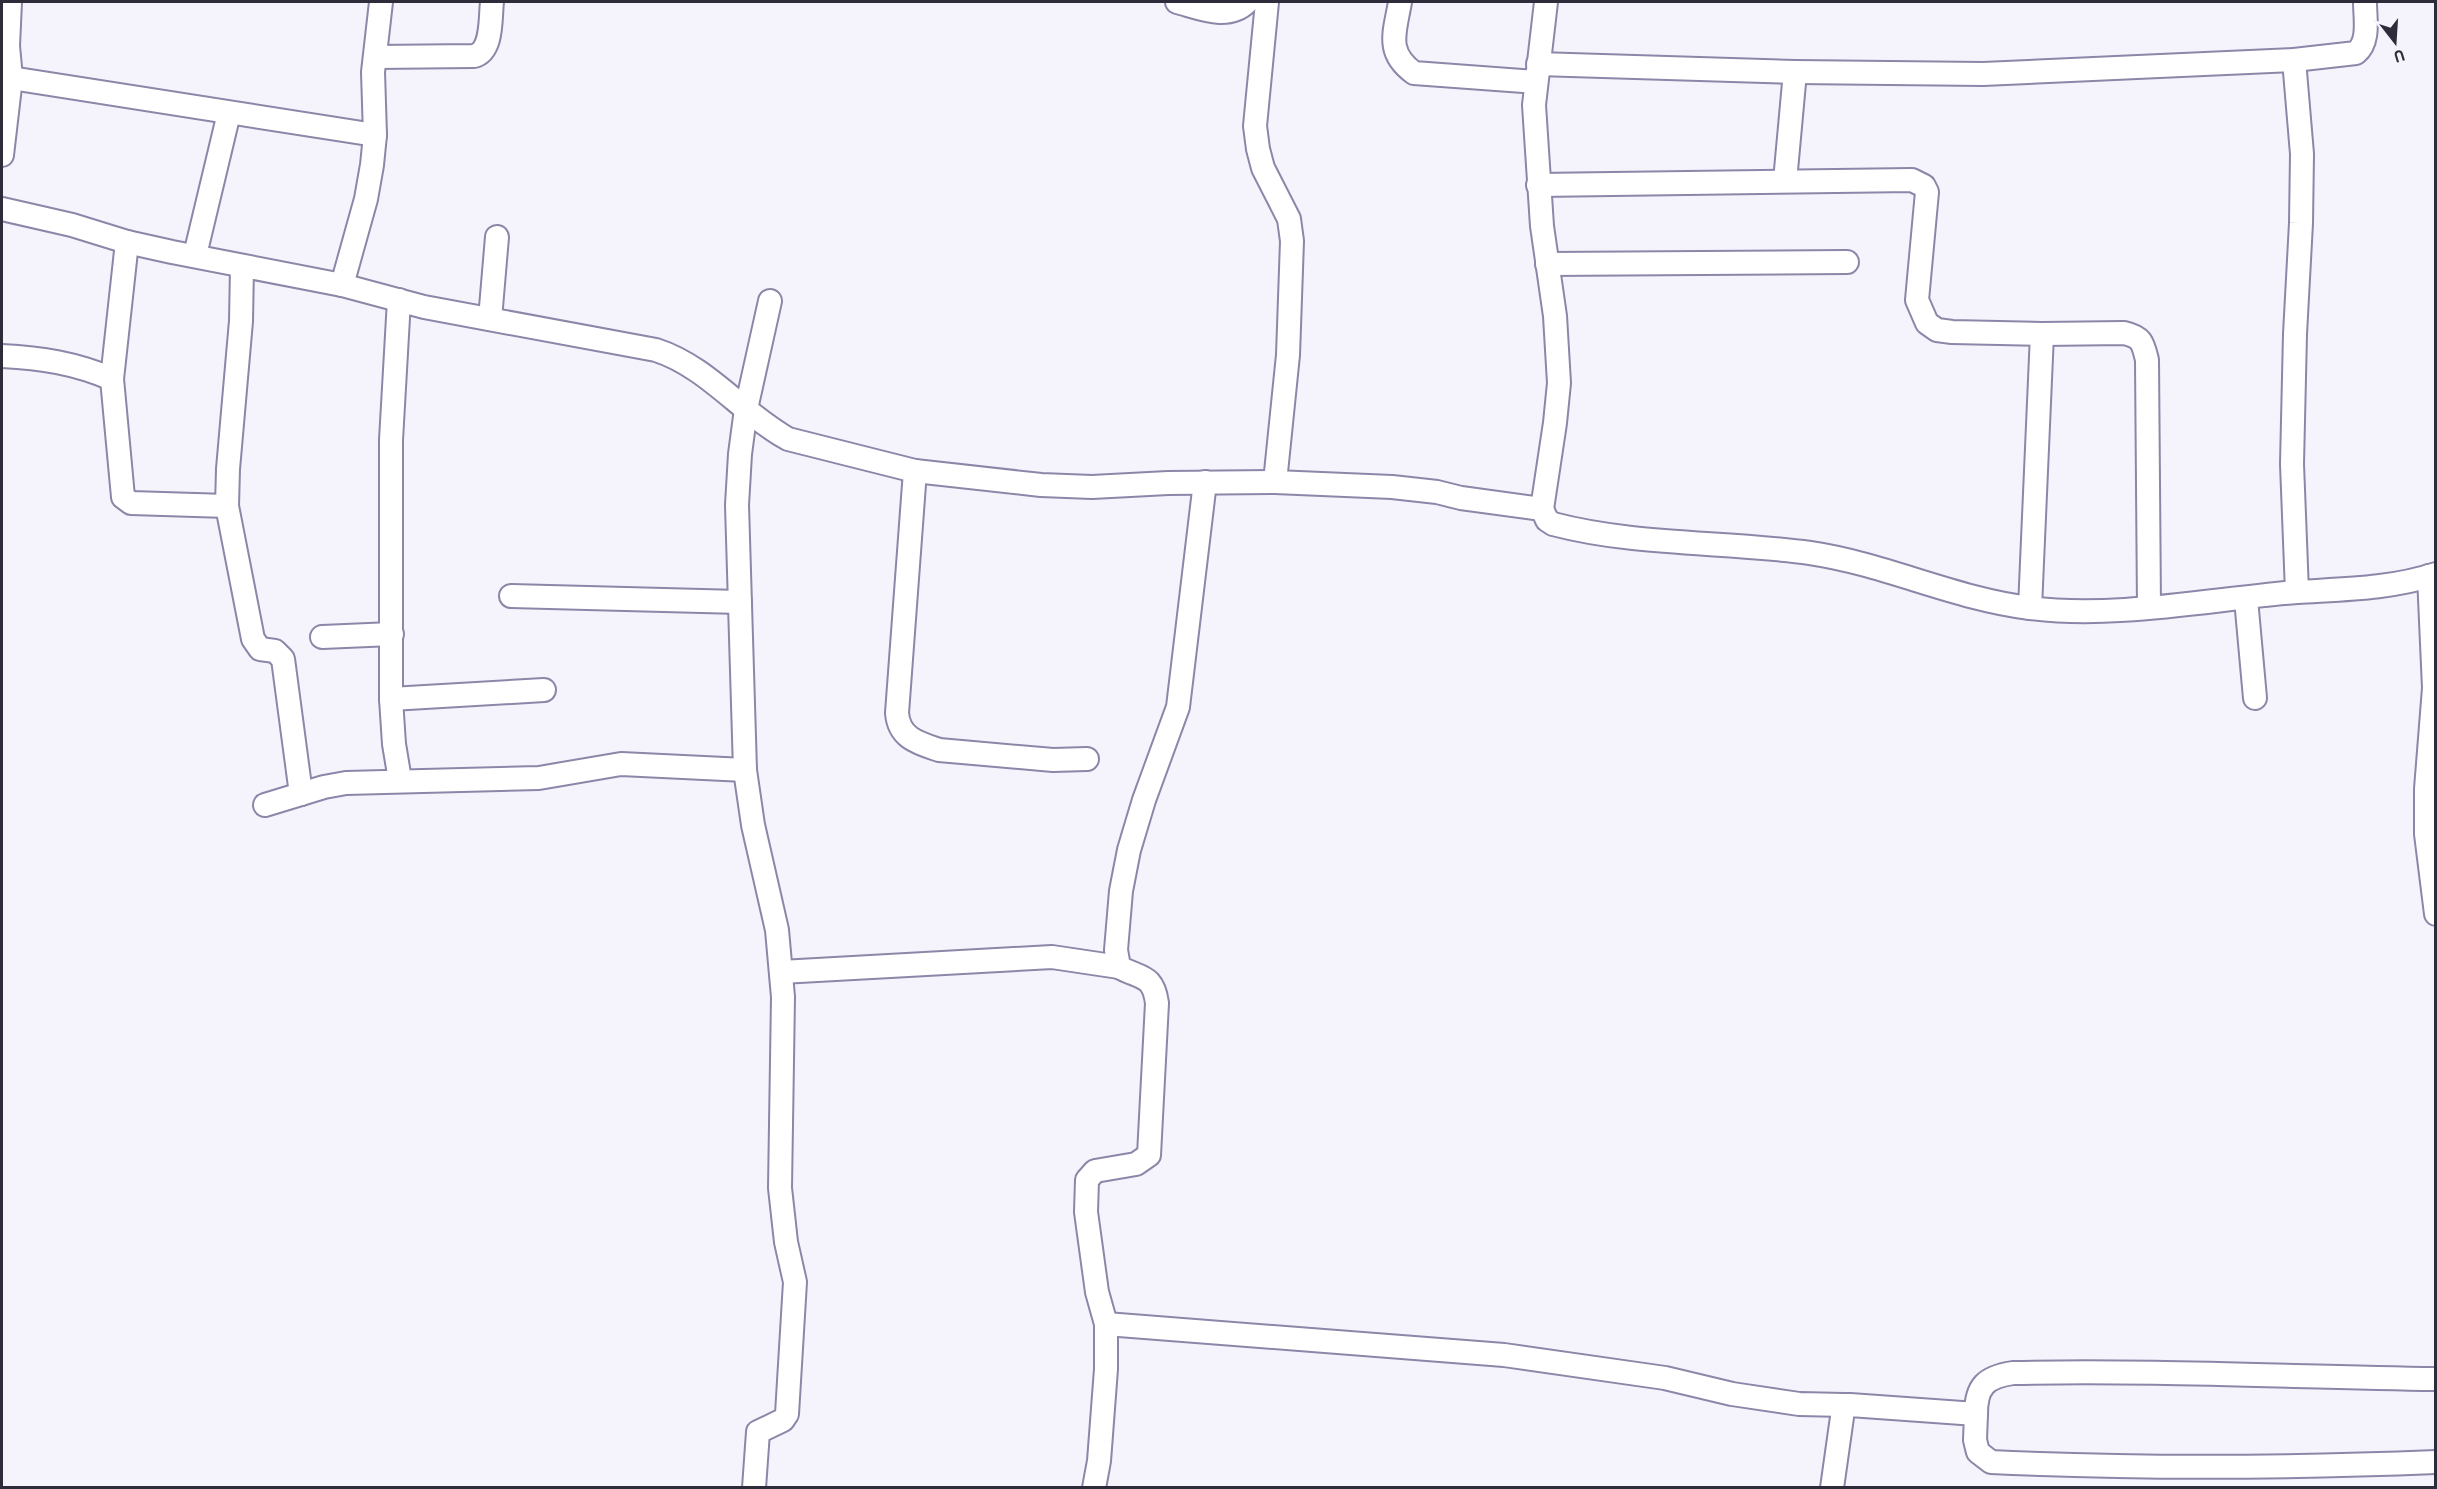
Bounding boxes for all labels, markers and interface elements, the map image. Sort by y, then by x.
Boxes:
north arrow [2365,12,2425,72]
text: U [2392,45,2407,67]

